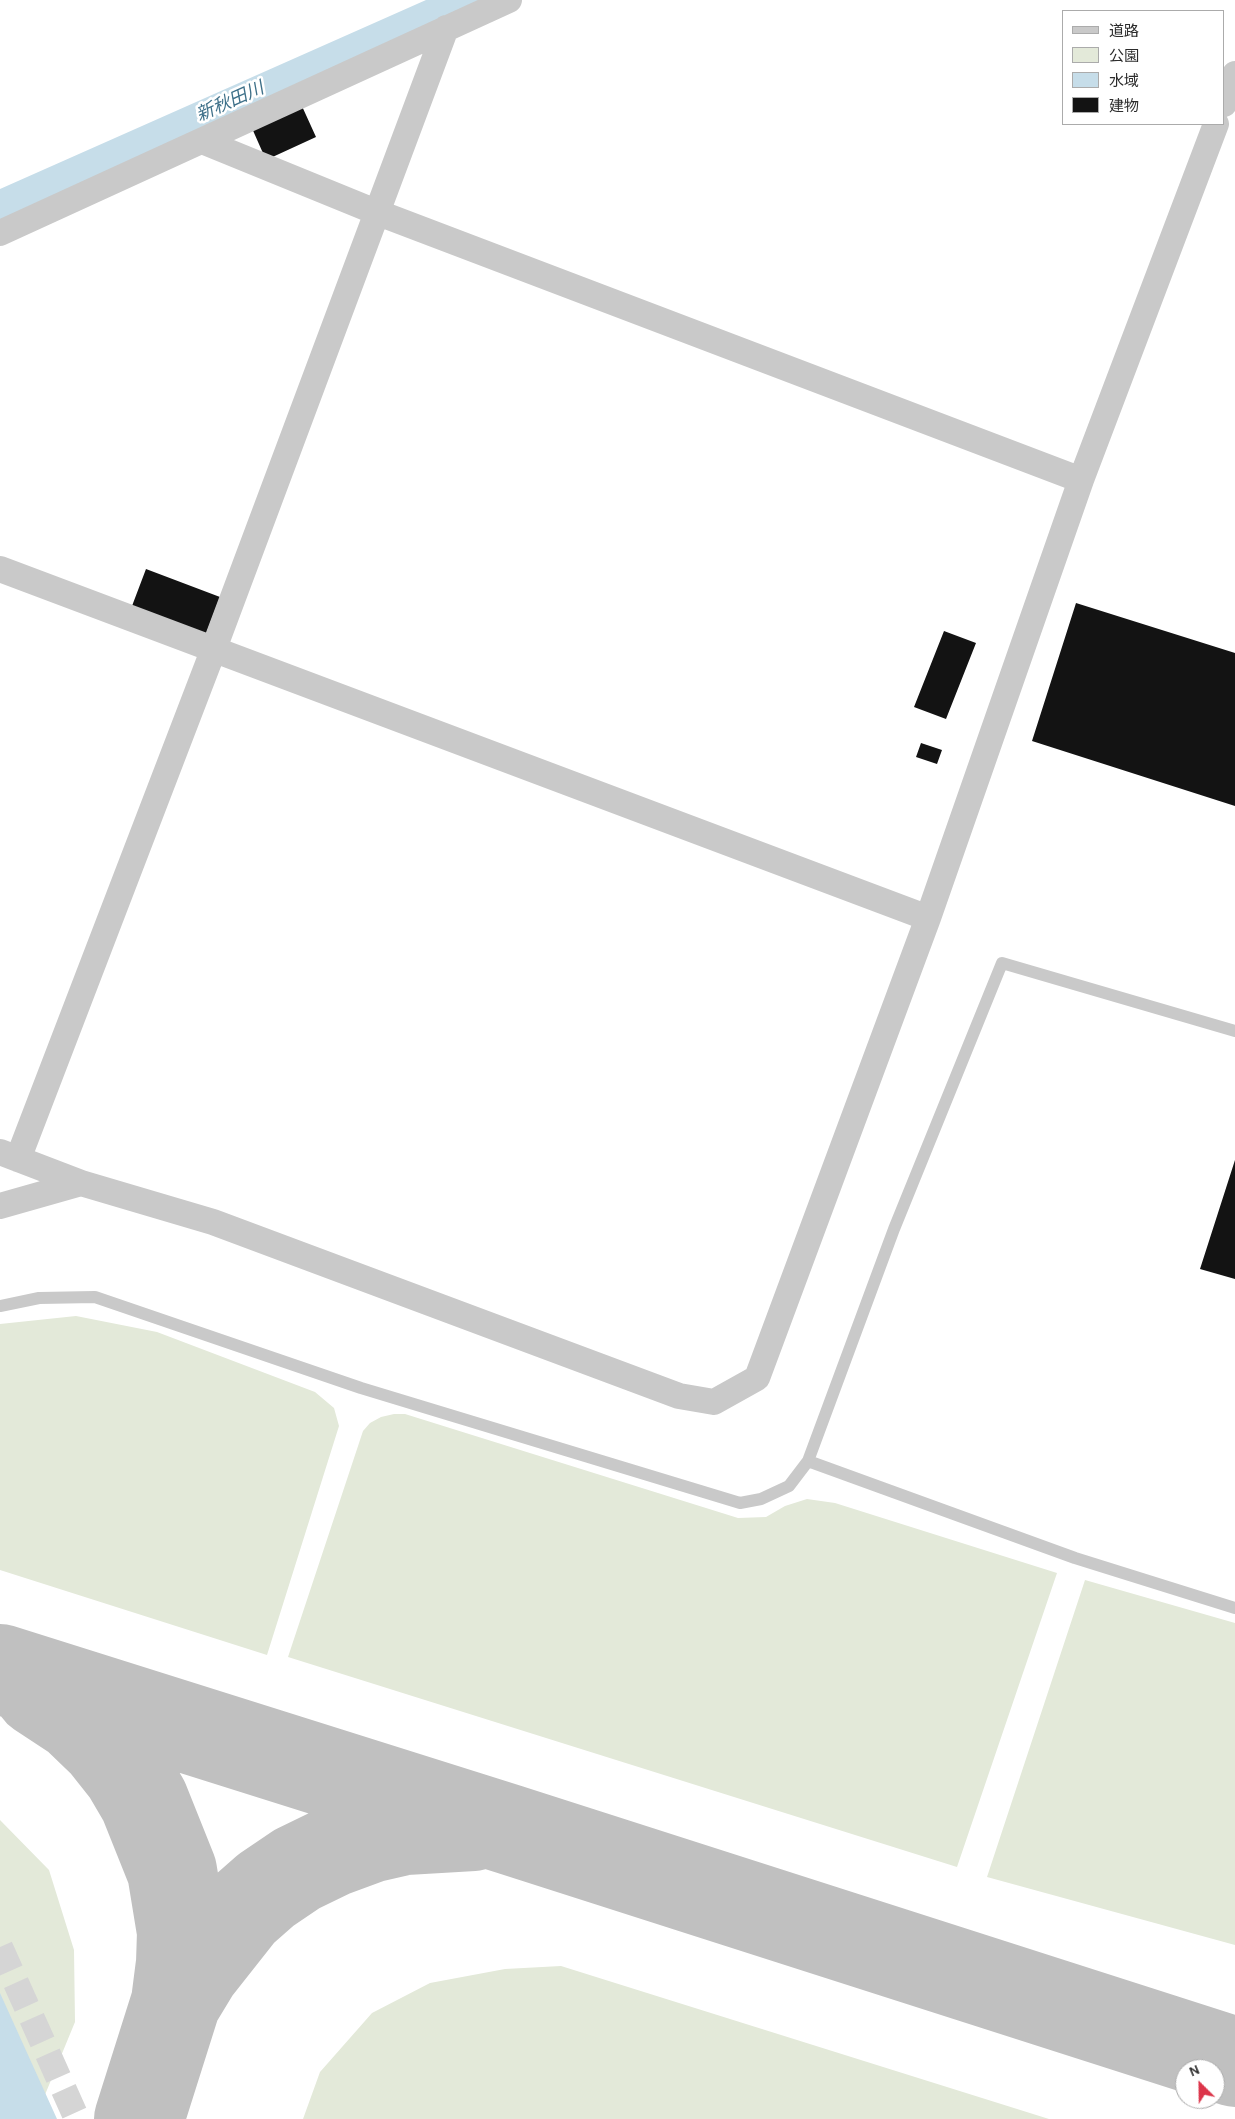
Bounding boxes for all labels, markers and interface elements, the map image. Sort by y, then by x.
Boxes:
legend [1062,10,1225,125]
text: 道路 [1109,22,1139,40]
text: 公園 [1109,47,1139,65]
text: 水域 [1109,72,1139,90]
water label: 新秋田川 [193,77,267,127]
text: 建物 [1109,97,1139,115]
north arrow [1175,2059,1225,2109]
text: N [1186,2061,1202,2080]

